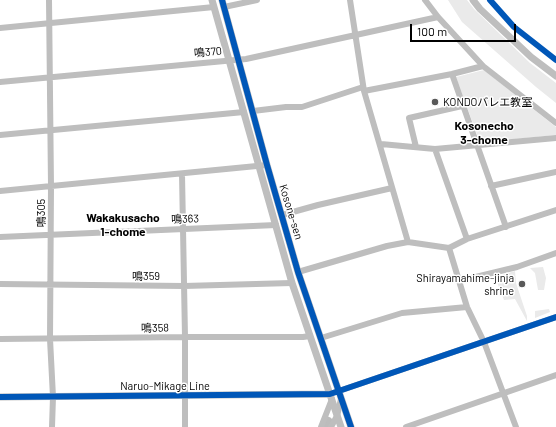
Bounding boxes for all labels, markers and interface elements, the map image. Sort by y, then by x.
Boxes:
scale bar [412,16,518,42]
text: 100 m [417,24,447,38]
street label: 鳴370 [193,44,223,60]
place label: KONDOバレエ教室 [443,95,532,109]
marker: KONDOバレエ教室 [430,97,440,107]
district label: Kosonecho 3-chome [454,119,514,147]
street label: Kosone-sen [276,183,306,241]
street label: 鳴305 [34,199,48,227]
district label: Wakakusacho 1-chome [86,211,160,239]
street label: 鳴363 [171,212,199,226]
street label: 鳴359 [132,269,160,283]
place label: Shirayamahime-jinja shrine [416,271,514,297]
marker: Shirayamahime-jinja shrine [517,279,527,289]
street label: 鳴358 [141,321,169,335]
street label: Naruo-Mikage Line [120,379,210,393]

